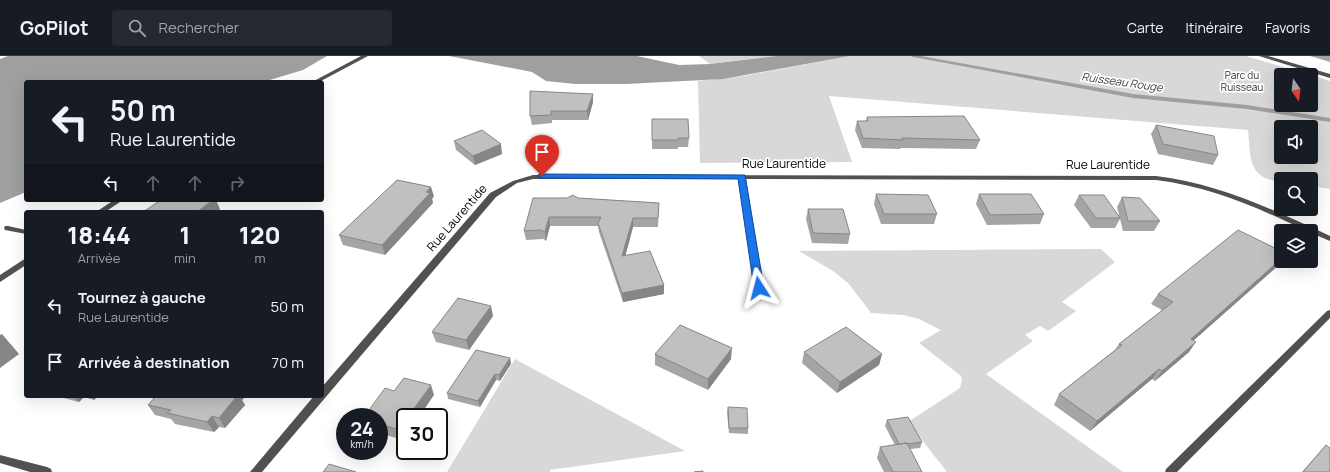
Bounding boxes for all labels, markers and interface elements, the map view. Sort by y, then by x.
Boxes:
search box [112,10,392,46]
text: GoPilot [20,15,88,41]
icon: search [126,17,148,39]
text: Rechercher [158,17,239,38]
text: Carte [1127,18,1163,37]
text: Itinéraire [1185,18,1243,37]
text: Favoris [1265,18,1310,37]
water label: Ruisseau Rouge [1081,68,1164,95]
park label: Parc du Ruisseau [1221,68,1263,94]
north arrow [1274,68,1318,112]
map controls [1274,68,1318,268]
text: 50 m [110,91,176,129]
icon: left [44,96,96,148]
button: sound [1274,120,1318,164]
text: Rue Laurentide [110,127,236,151]
pin [525,135,559,176]
icon: arrive [531,141,553,163]
street label: Rue Laurentide [742,155,826,172]
street label: Rue Laurentide [1066,156,1150,173]
icon: left [100,172,122,194]
icon: ahead [142,172,164,194]
icon: ahead [184,172,206,194]
icon: right [226,172,248,194]
button: search [1274,172,1318,216]
street label: Rue Laurentide [423,180,491,255]
text: 18:44 [67,218,131,251]
text: 1 [179,218,190,251]
text: 120 [239,218,281,251]
button: layers [1274,224,1318,268]
text: Arrivée [78,249,120,267]
text: min [174,249,196,267]
text: m [254,249,265,267]
position arrow [738,267,780,309]
text: Tournez à gauche [78,287,206,308]
icon: left [44,295,66,317]
text: 50 m [270,296,304,317]
text: Rue Laurentide [78,308,169,326]
icon: arrive [44,351,66,373]
text: Arrivée à destination [78,352,230,373]
text: 70 m [272,352,304,373]
speed limit sign: 30 [396,408,448,460]
text: 24 [350,415,374,442]
text: km/h [350,437,374,451]

